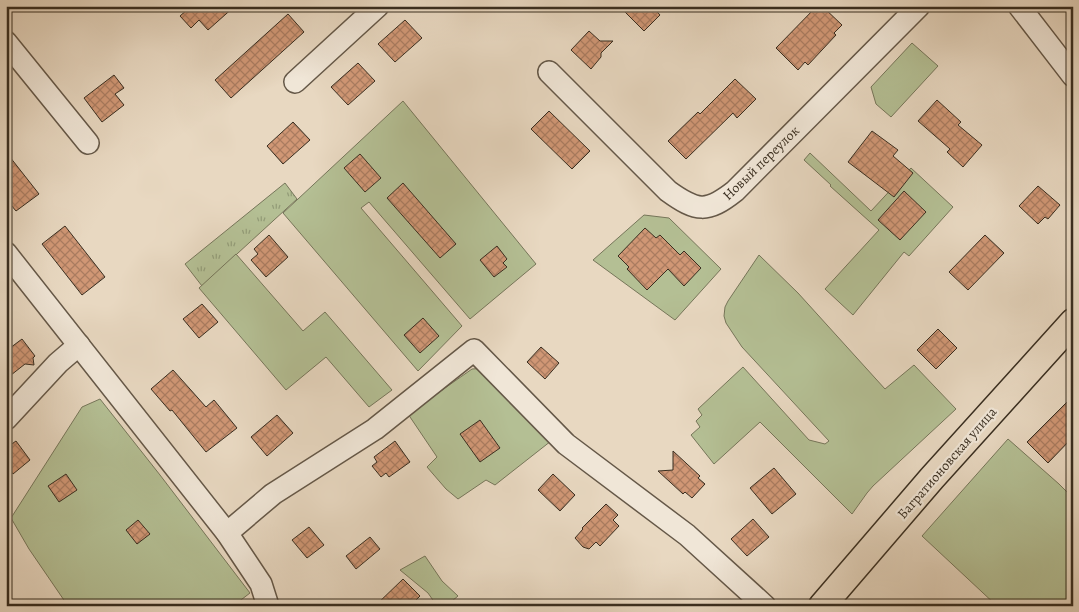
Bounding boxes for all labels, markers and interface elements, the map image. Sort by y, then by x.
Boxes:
street label: Новый переулок [718,121,804,205]
street label: Багратионовская улица [893,403,1001,523]

